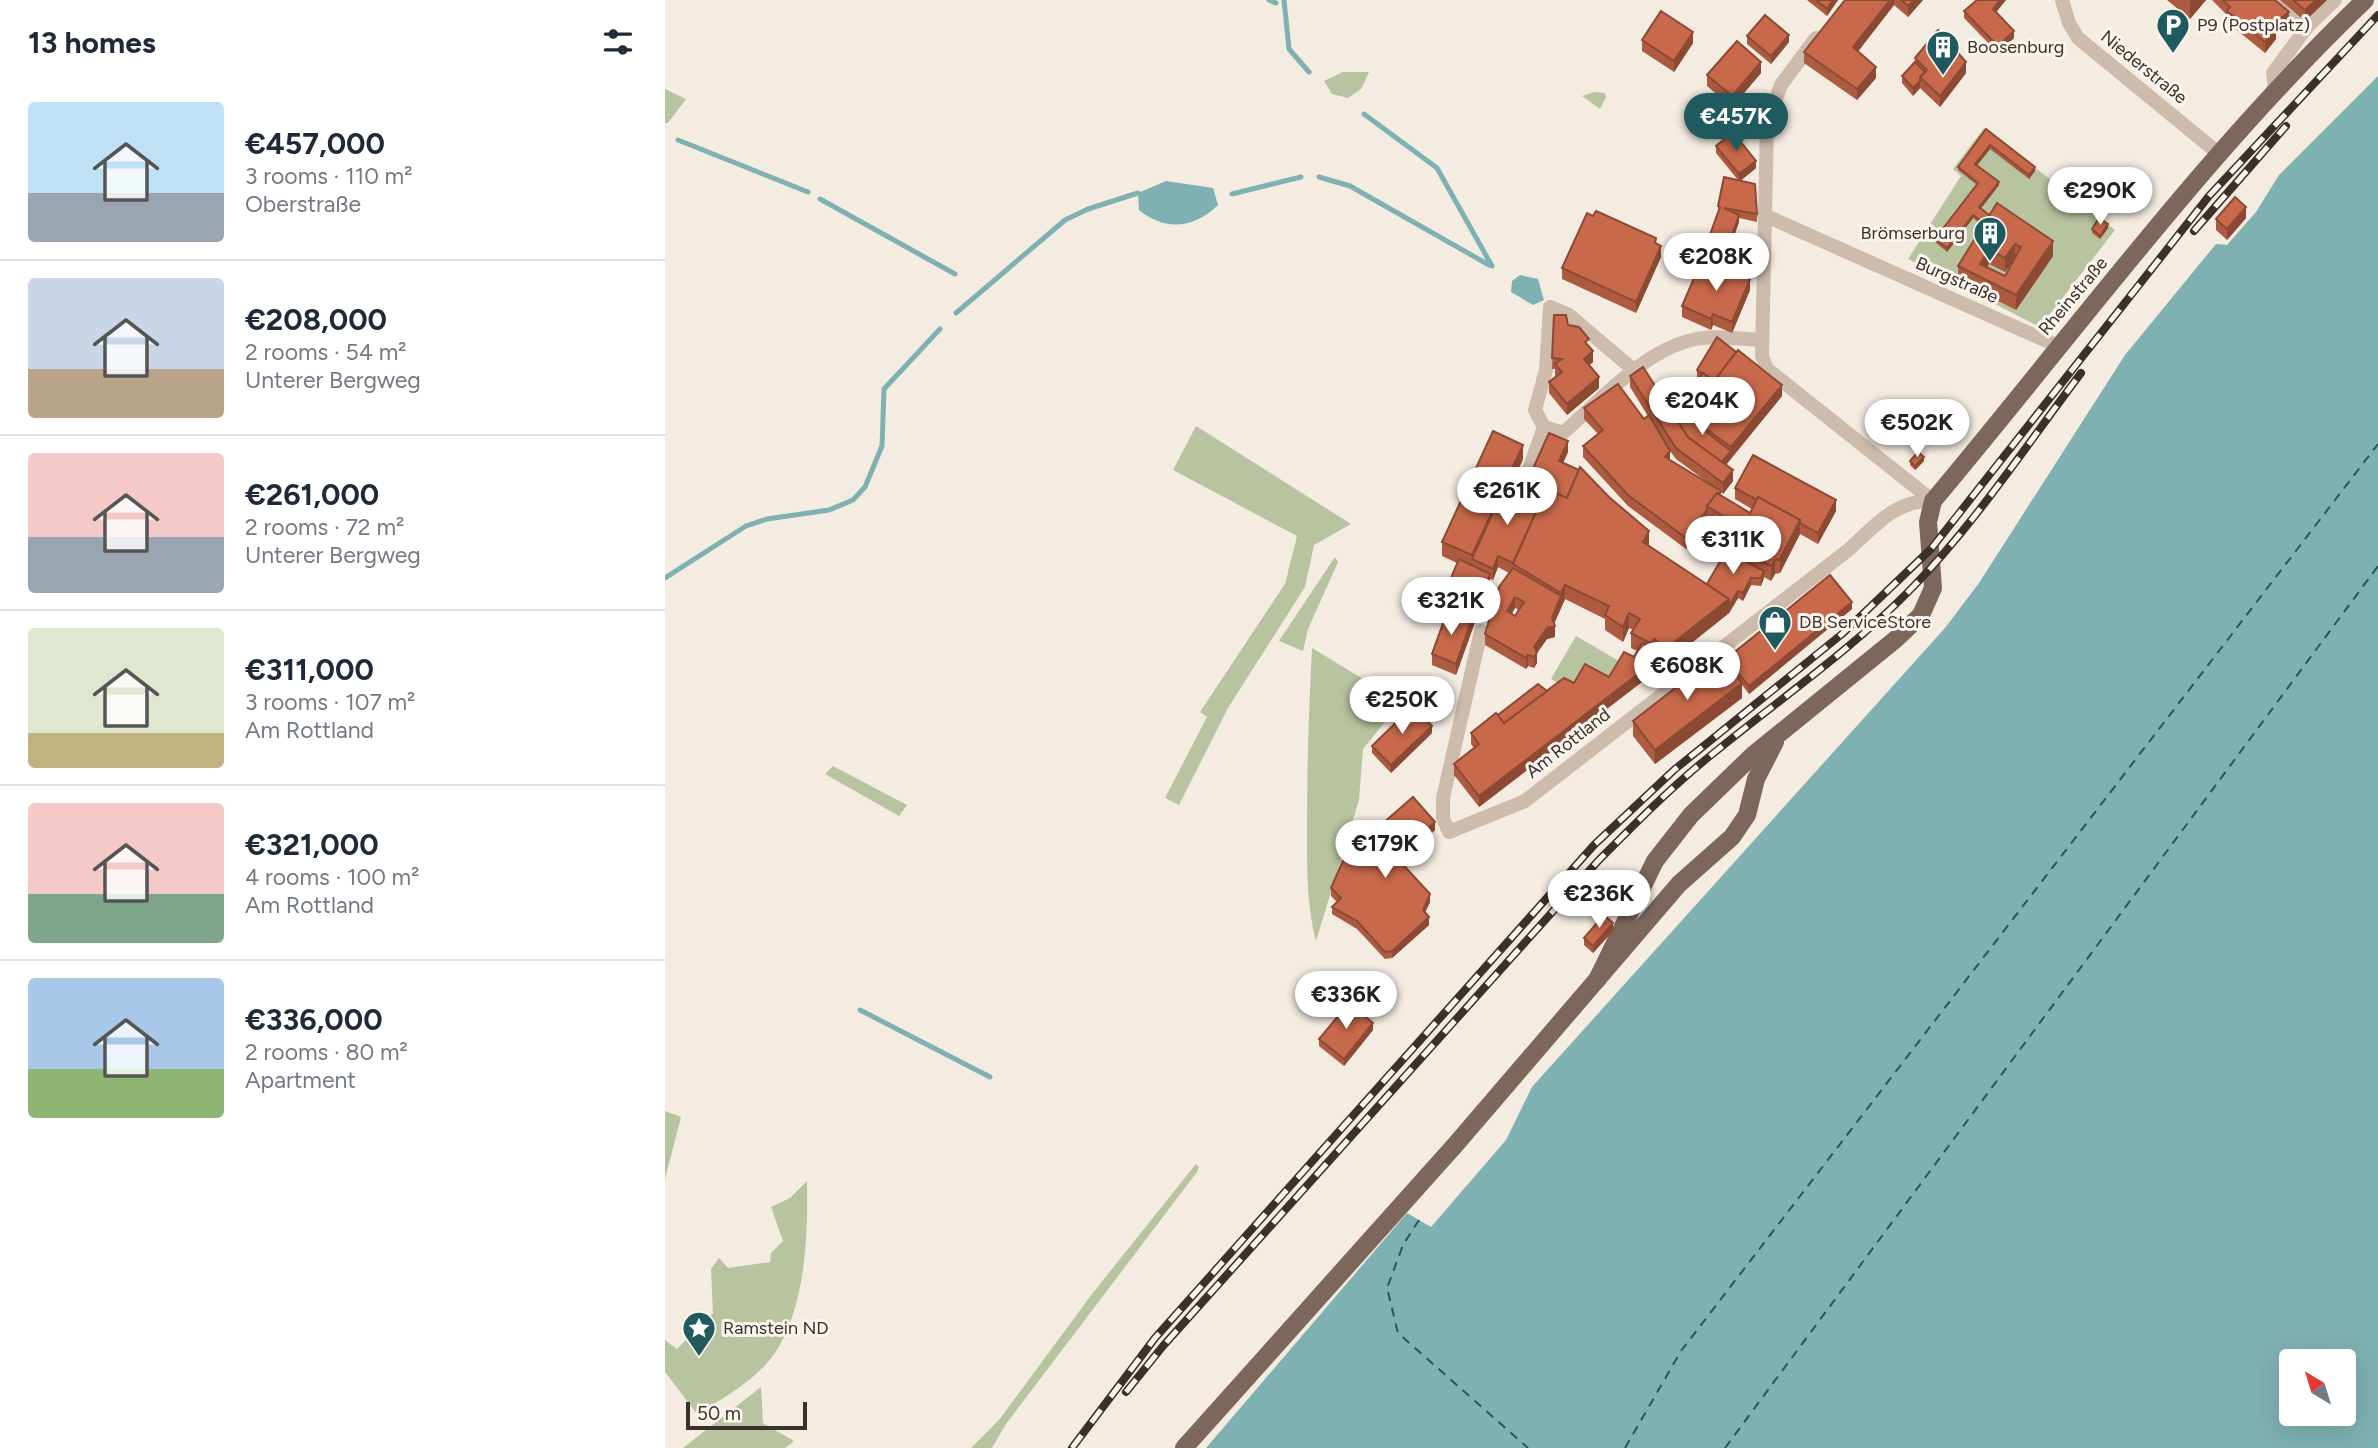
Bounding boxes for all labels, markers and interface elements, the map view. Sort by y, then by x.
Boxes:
parking icon: P9 (Postplatz) [2154,6,2192,55]
place label: P9 (Postplatz) [2197,14,2310,36]
icon: filters [599,23,637,61]
text: 13 homes [28,24,156,61]
street label: Niederstraße [2096,25,2192,109]
building icon: Boosenburg [1924,28,1962,77]
place label: Boosenburg [1967,36,2064,58]
pin: €457K [1687,94,1785,153]
text: €457K [1700,102,1772,130]
text: €457,000 [245,125,385,162]
icon: home [84,130,168,214]
text: 3 rooms · 110 m² [245,162,412,190]
pin: €290K [2051,168,2149,227]
text: €290K [2064,176,2136,204]
text: Oberstraße [245,190,361,218]
building icon: Brömserburg [1971,214,2009,263]
place label: Brömserburg [1861,222,1965,244]
pin: €208K [1667,233,1765,293]
text: €208K [1679,242,1753,270]
street label: Burgstraße [1912,252,2002,308]
street label: Rheinstraße [2034,252,2112,340]
text: €208,000 [245,301,387,338]
icon: home [84,306,168,390]
text: 2 rooms · 54 m² [245,338,407,366]
text: Unterer Bergweg [245,366,421,394]
pin: €204K [1653,378,1751,437]
text: €204K [1665,386,1739,414]
pin: €502K [1868,400,1966,459]
text: €502K [1881,408,1953,436]
pin: €261K [1458,468,1556,527]
text: €261,000 [245,476,379,513]
text: €261K [1473,476,1541,504]
icon: home [84,481,168,565]
text: 2 rooms · 72 m² [245,513,404,541]
pin: €311K [1684,516,1782,576]
text: €311K [1701,525,1765,553]
text: Unterer Bergweg [245,541,421,569]
pin: €321K [1402,578,1500,637]
text: €321K [1417,586,1485,614]
shop icon: DB ServiceStore [1756,603,1794,652]
place label: DB ServiceStore [1799,611,1931,633]
pin: €608K [1638,642,1736,702]
text: €311,000 [245,651,374,688]
text: €608K [1650,651,1724,679]
icon: home [84,656,168,740]
pin: €250K [1353,676,1451,736]
text: €250K [1366,685,1438,713]
text: 3 rooms · 107 m² [245,688,415,716]
street label: Am Rottland [1521,703,1615,783]
text: Am Rottland [245,716,374,744]
pin: €179K [1336,820,1434,880]
text: €321,000 [245,826,379,863]
text: €179K [1351,829,1419,857]
icon: home [84,831,168,915]
text: 4 rooms · 100 m² [245,863,419,891]
pin: €236K [1550,870,1648,930]
text: €236K [1564,879,1634,907]
text: Am Rottland [245,891,374,919]
pin: €336K [1297,972,1395,1031]
text: €336K [1311,980,1381,1008]
text: €336,000 [245,1001,383,1038]
icon: home [84,1006,168,1090]
text: 2 rooms · 80 m² [245,1038,408,1066]
text: Apartment [245,1066,356,1094]
place icon: Ramstein ND [680,1309,718,1358]
place label: Ramstein ND [723,1317,829,1339]
north arrow [2279,1349,2355,1426]
map controls [2279,1349,2356,1426]
scale bar [686,1399,807,1431]
text: 50 m [697,1402,741,1425]

